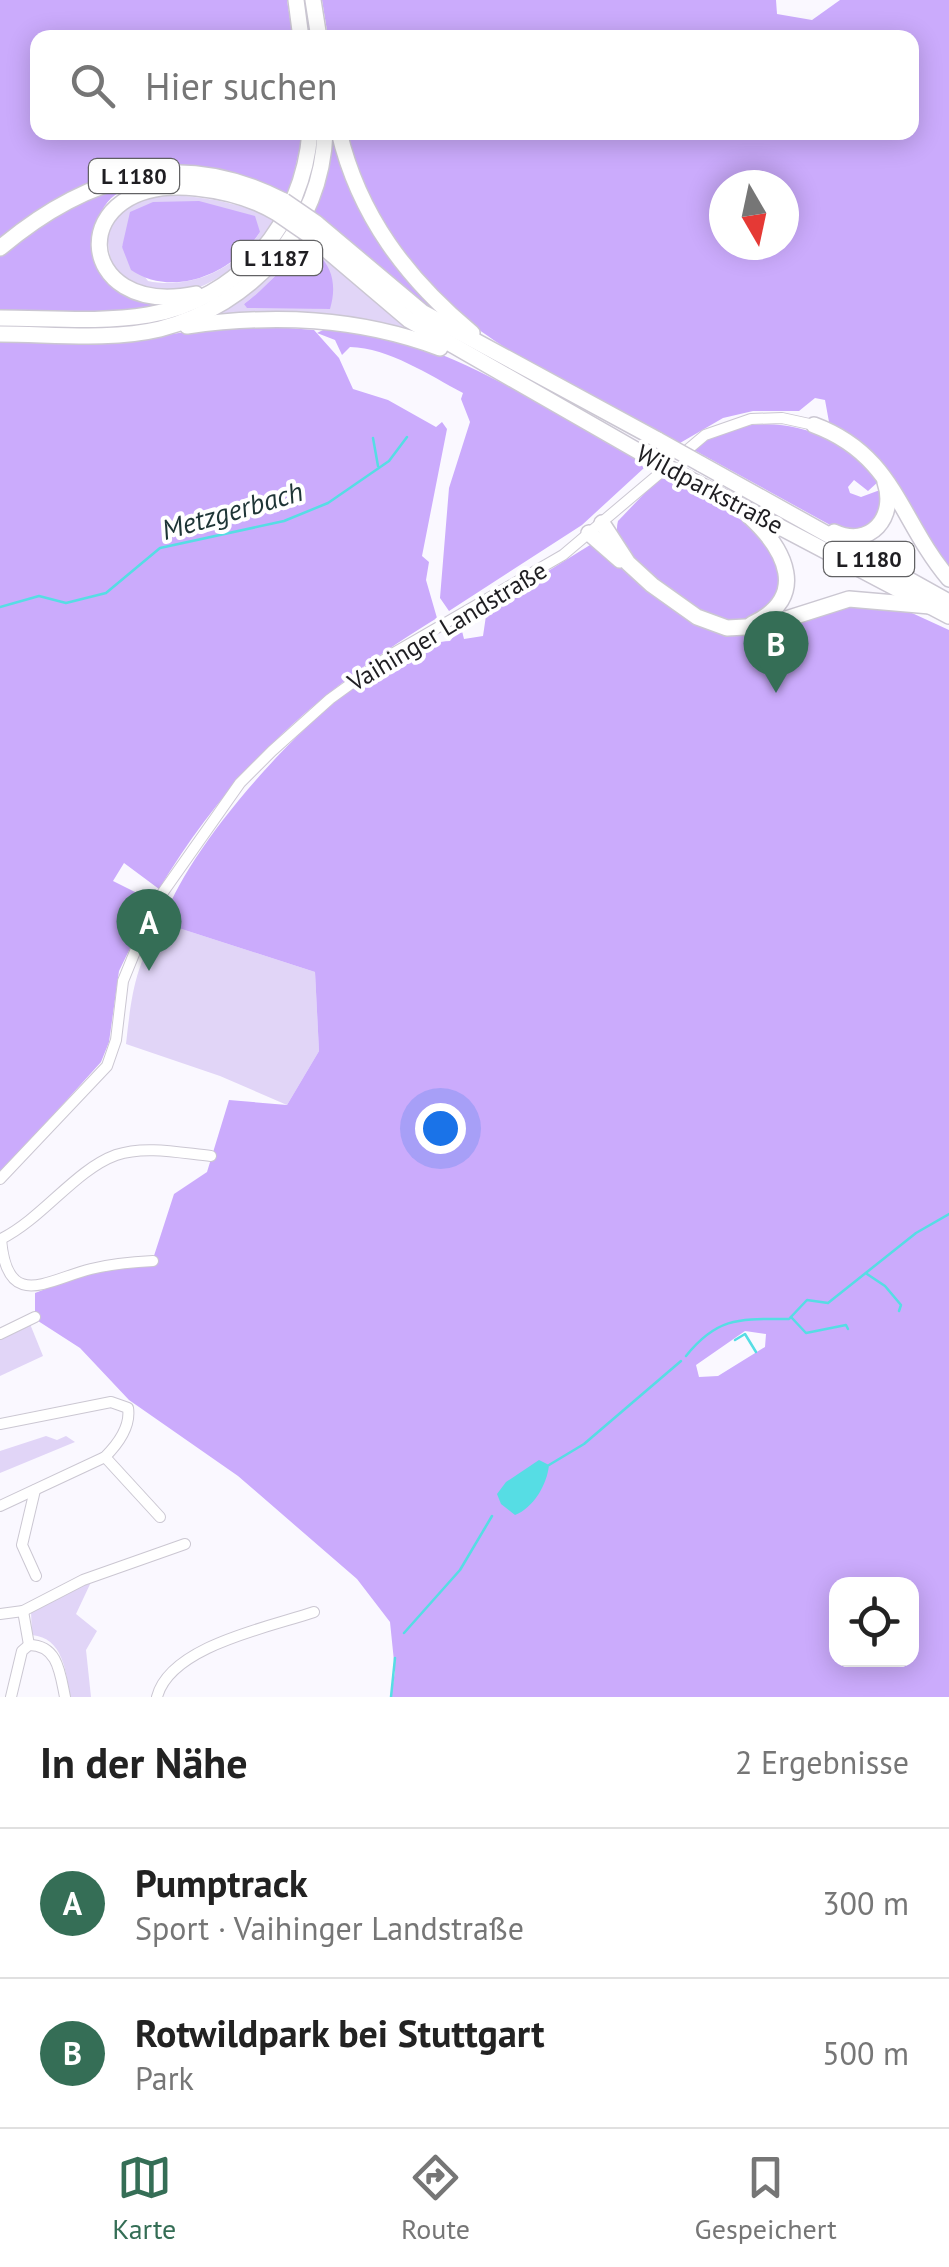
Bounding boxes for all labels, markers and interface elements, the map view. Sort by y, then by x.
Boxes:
search box [30,30,919,140]
icon: search [65,58,120,113]
text: Hier suchen [145,61,338,110]
road number: L 1180 [89,159,179,193]
north arrow [709,170,799,260]
road number: L 1187 [232,241,322,275]
street label: Wildparkstraße [631,437,789,541]
water label: Metzgerbach [157,472,307,548]
road number: L 1180 [824,542,914,576]
street label: Vaihinger Landstraße [341,554,552,699]
pin: B [744,610,808,693]
pin: A [116,888,182,971]
your location [415,1103,466,1154]
map controls [829,1577,919,1667]
button: locate [829,1577,919,1667]
text: In der Nähe [40,1735,247,1790]
text: 2 Ergebnisse [735,1741,909,1783]
text: Pumptrack [135,1858,308,1907]
text: A [63,1882,82,1924]
text: 300 m [822,1882,909,1924]
text: Sport · Vaihinger Landstraße [135,1907,524,1949]
text: Rotwildpark bei Stuttgart [135,2008,545,2057]
text: B [63,2032,82,2074]
text: 500 m [822,2032,909,2074]
text: Park [135,2057,194,2099]
tab: Karte [112,2150,176,2247]
tab: Route [401,2150,470,2247]
tab: Gespeichert [695,2150,837,2247]

